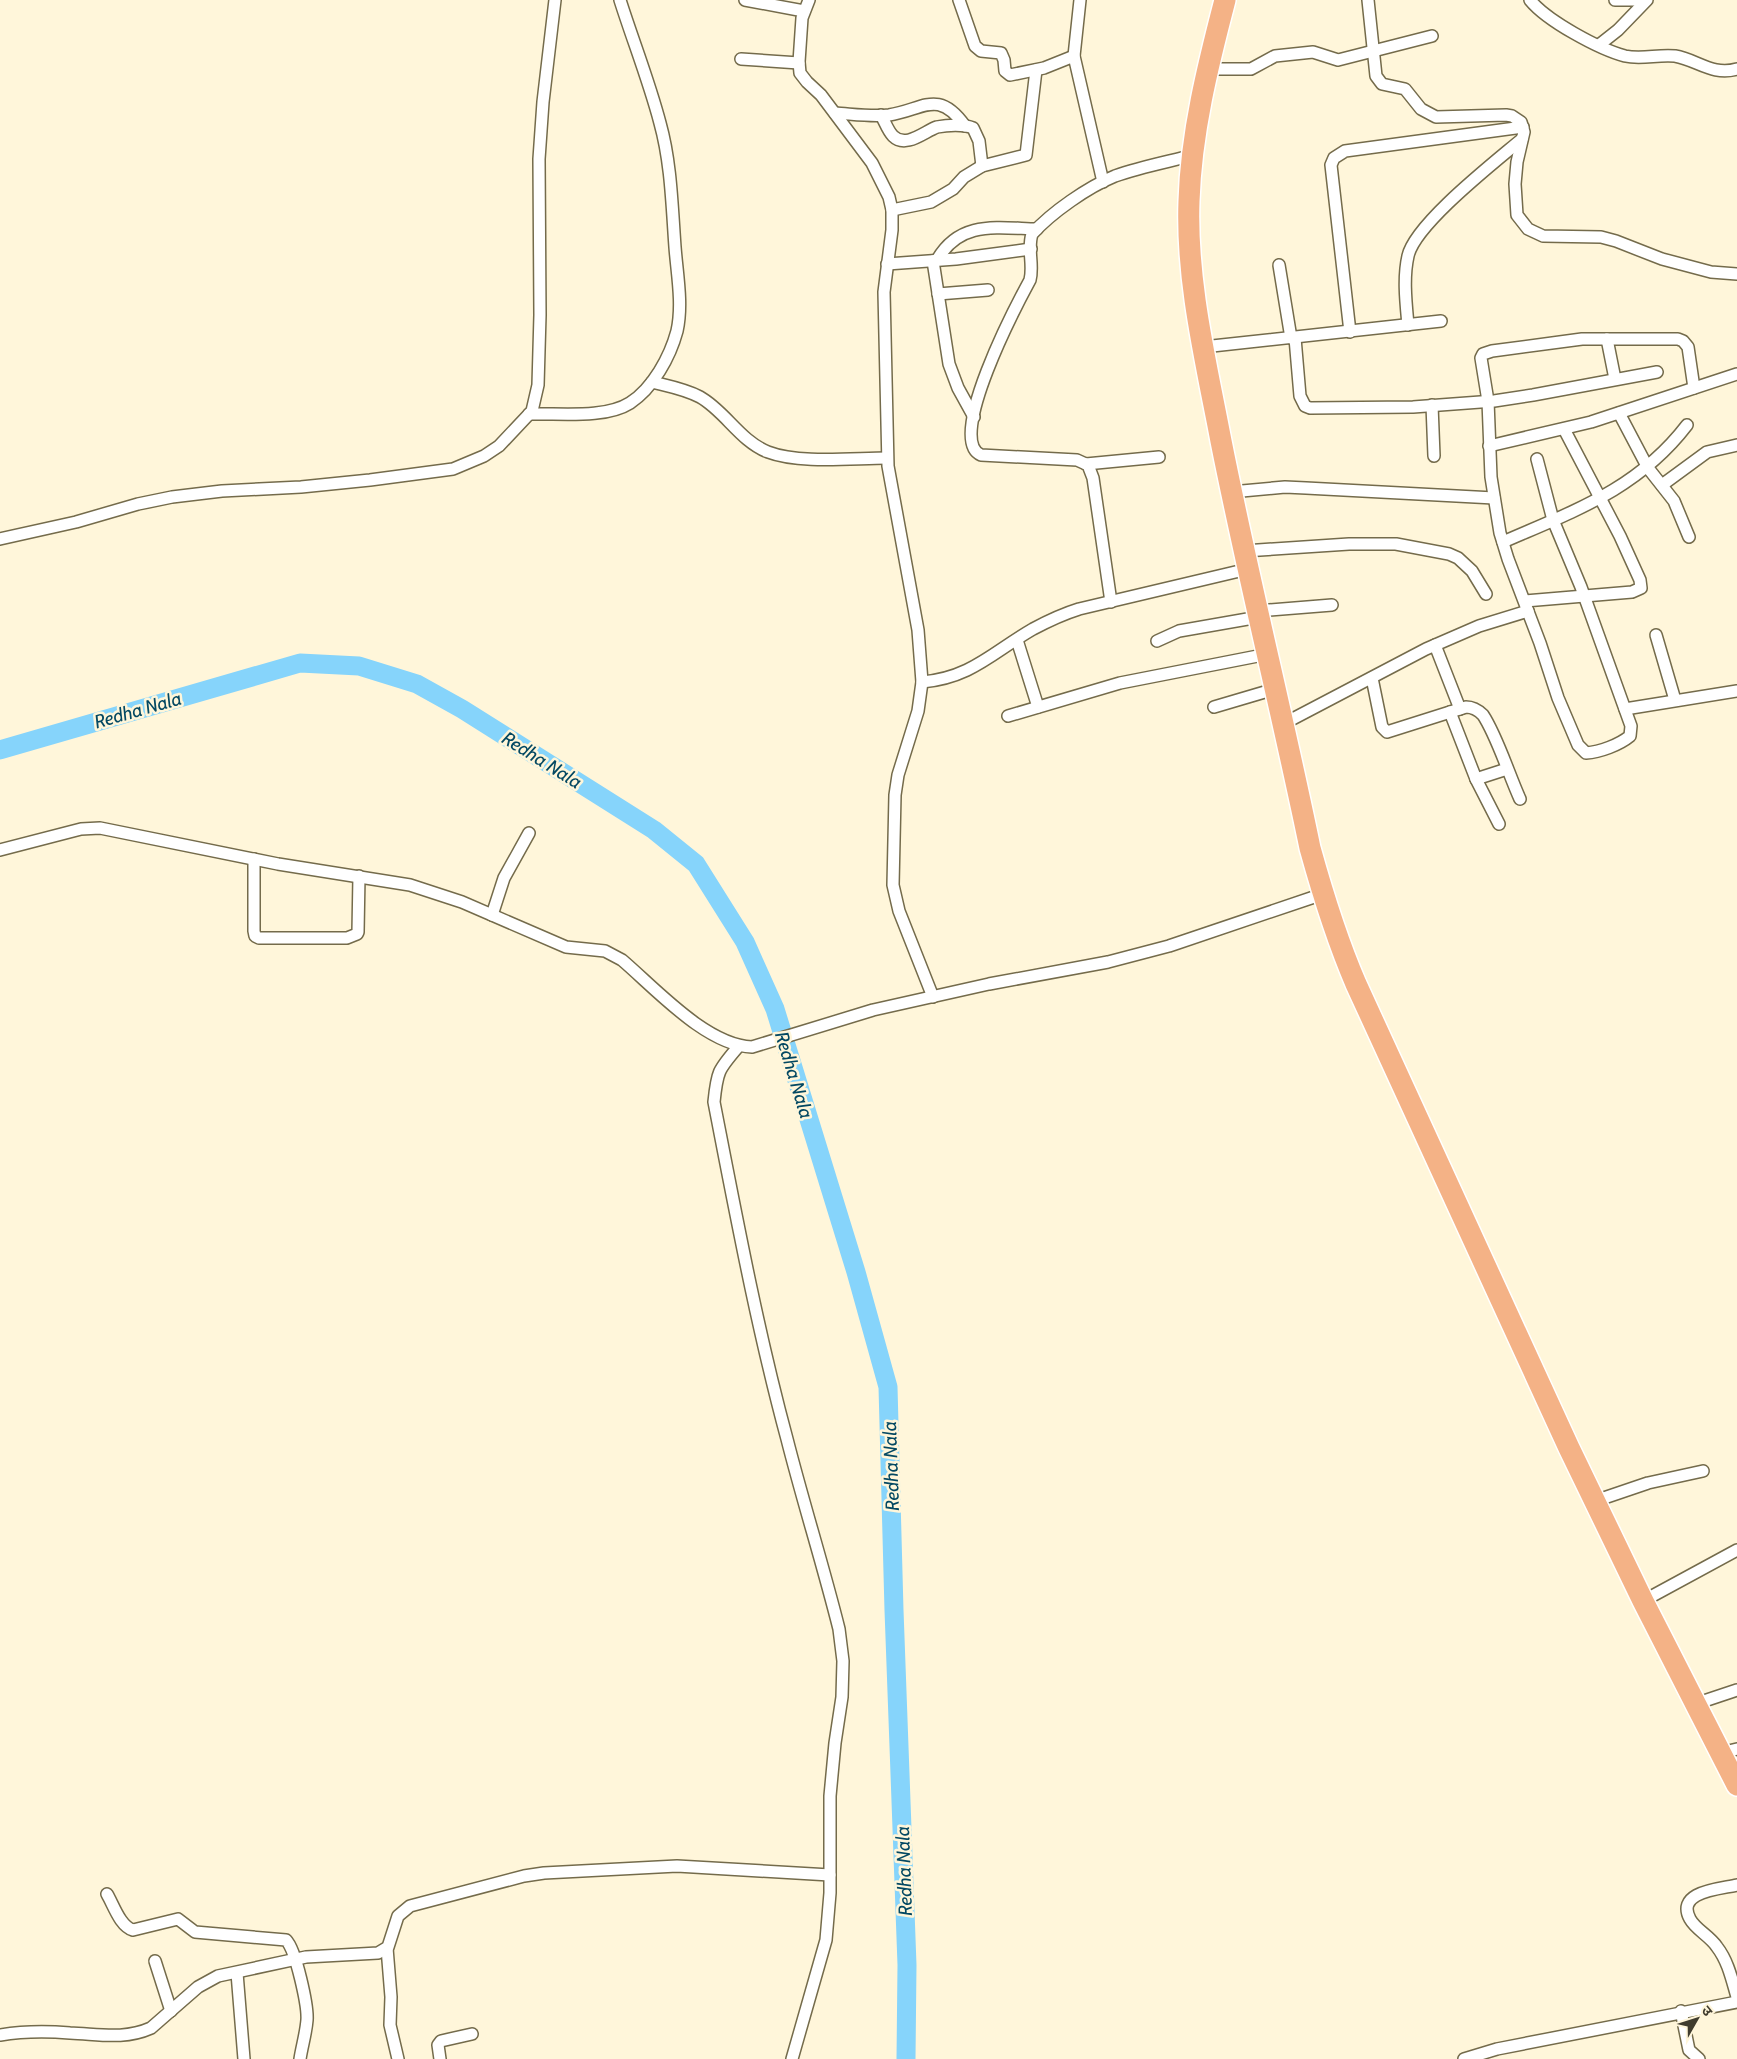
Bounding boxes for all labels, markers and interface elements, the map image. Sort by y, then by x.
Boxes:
water label: Redha Nala [92,687,184,733]
water label: Redha Nala [498,726,586,794]
water label: Redha Nala [770,1029,818,1121]
water label: Redha Nala [878,1421,904,1511]
water label: Redha Nala [891,1826,917,1916]
north arrow [1672,1994,1722,2044]
text: उ [1698,2002,1717,2020]

